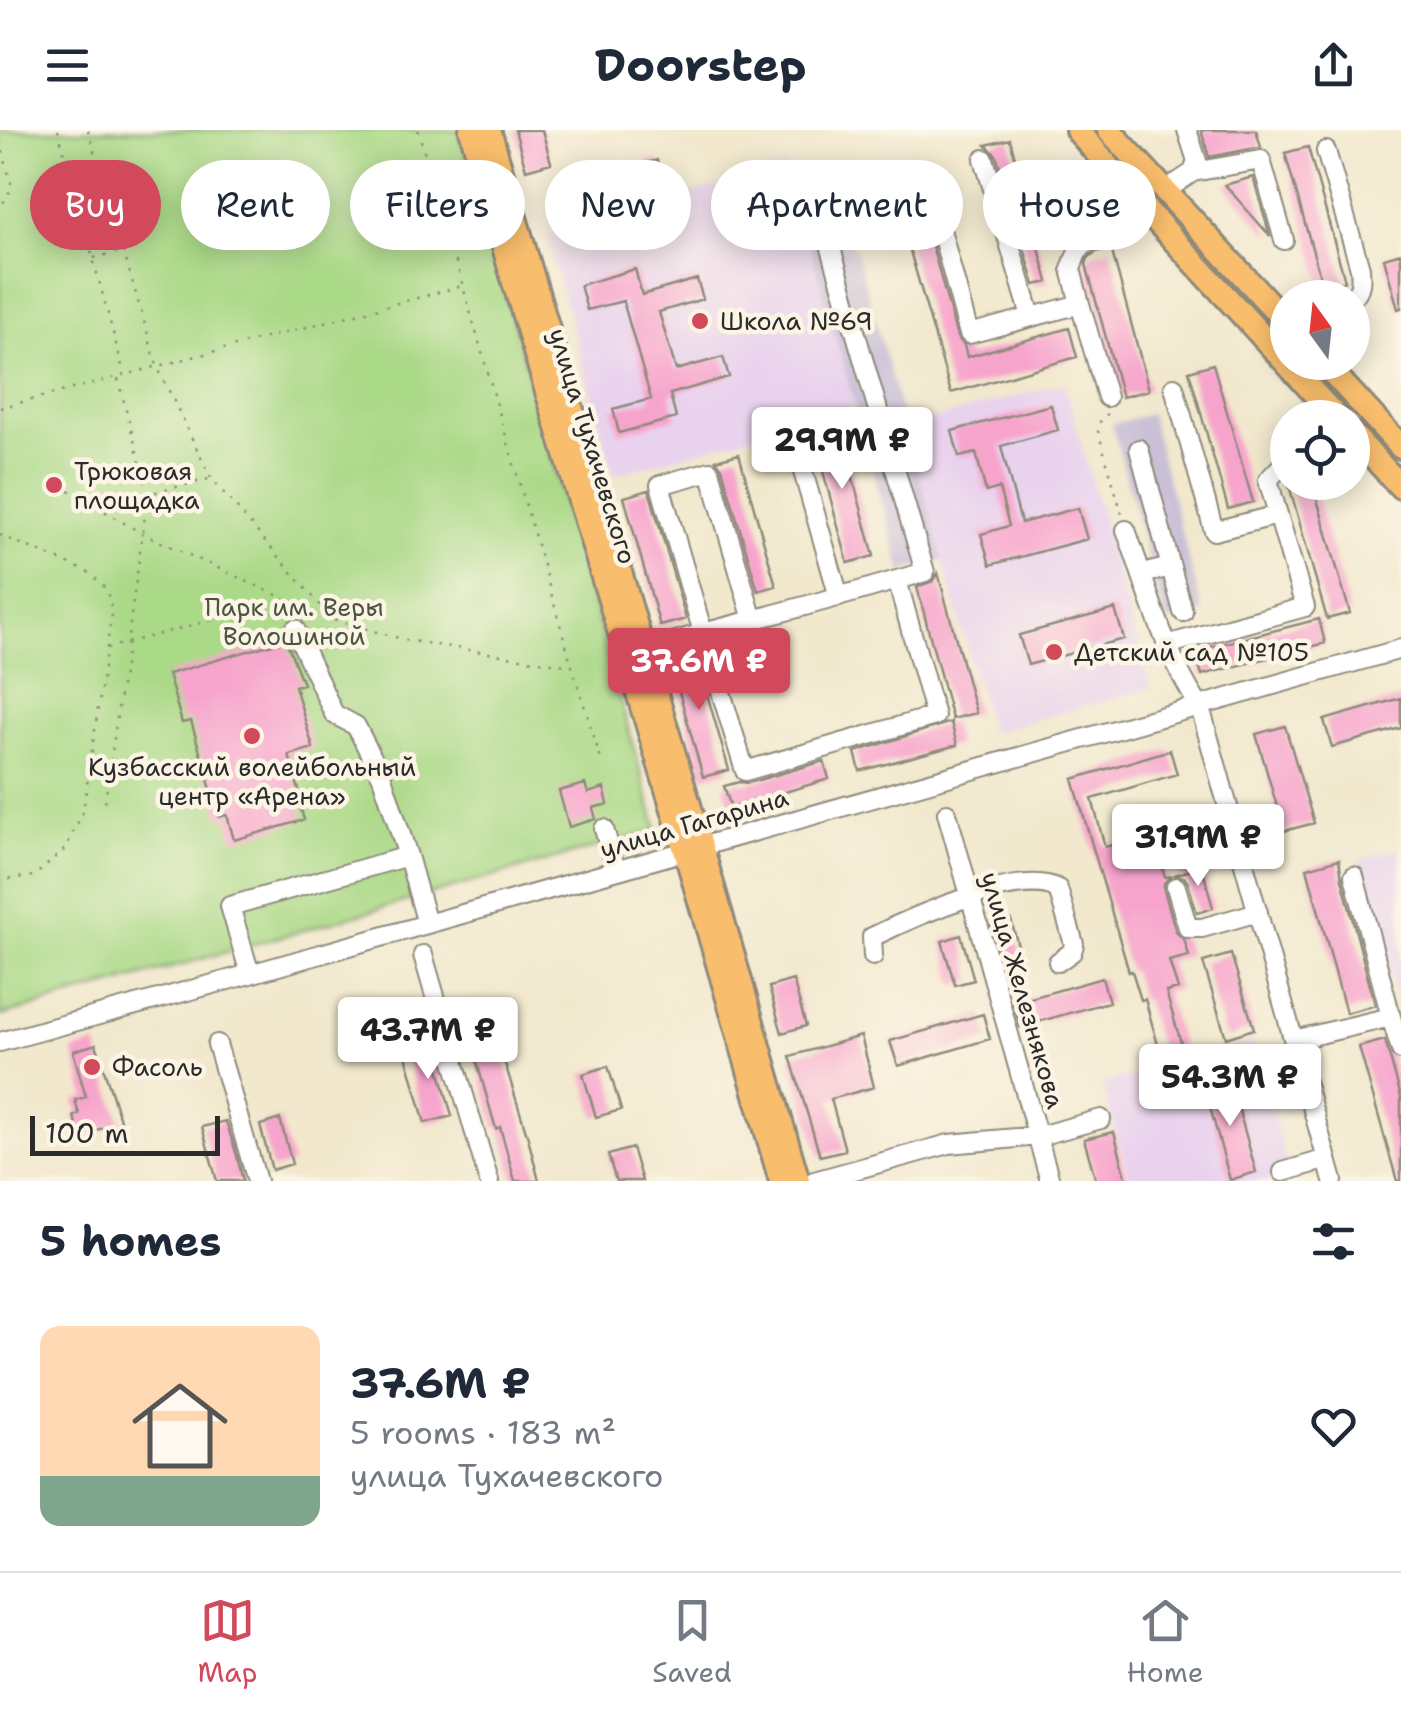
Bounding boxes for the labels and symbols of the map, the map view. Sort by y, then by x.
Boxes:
north arrow [1270,280,1370,380]
place label: Школа №69 [720,304,873,338]
marker: Школа №69 [689,310,711,332]
street label: улица Тухачевского [541,324,645,568]
pin: 29.9M ₽ [750,407,934,492]
place label: Трюковая площадка [74,454,200,517]
marker: Трюковая площадка [43,474,65,496]
park label: Парк им. Веры Волошиной [204,590,384,653]
pin: 37.6M ₽ [607,628,791,713]
place label: Детский сад №105 [1074,635,1309,669]
marker: Детский сад №105 [1043,641,1065,663]
marker: Кузбасский волейбольный центр «Арена» [241,725,263,747]
place label: Кузбасский волейбольный центр «Арена» [88,750,416,813]
street label: улица Гагарина [596,780,793,866]
pin: 31.9M ₽ [1106,804,1290,889]
street label: улица Железнякова [973,868,1073,1113]
pin: 43.7M ₽ [336,997,520,1082]
pin: 54.3M ₽ [1138,1044,1322,1129]
place label: Фасоль [112,1050,203,1084]
marker: Фасоль [81,1056,103,1078]
scale bar [30,1111,220,1156]

